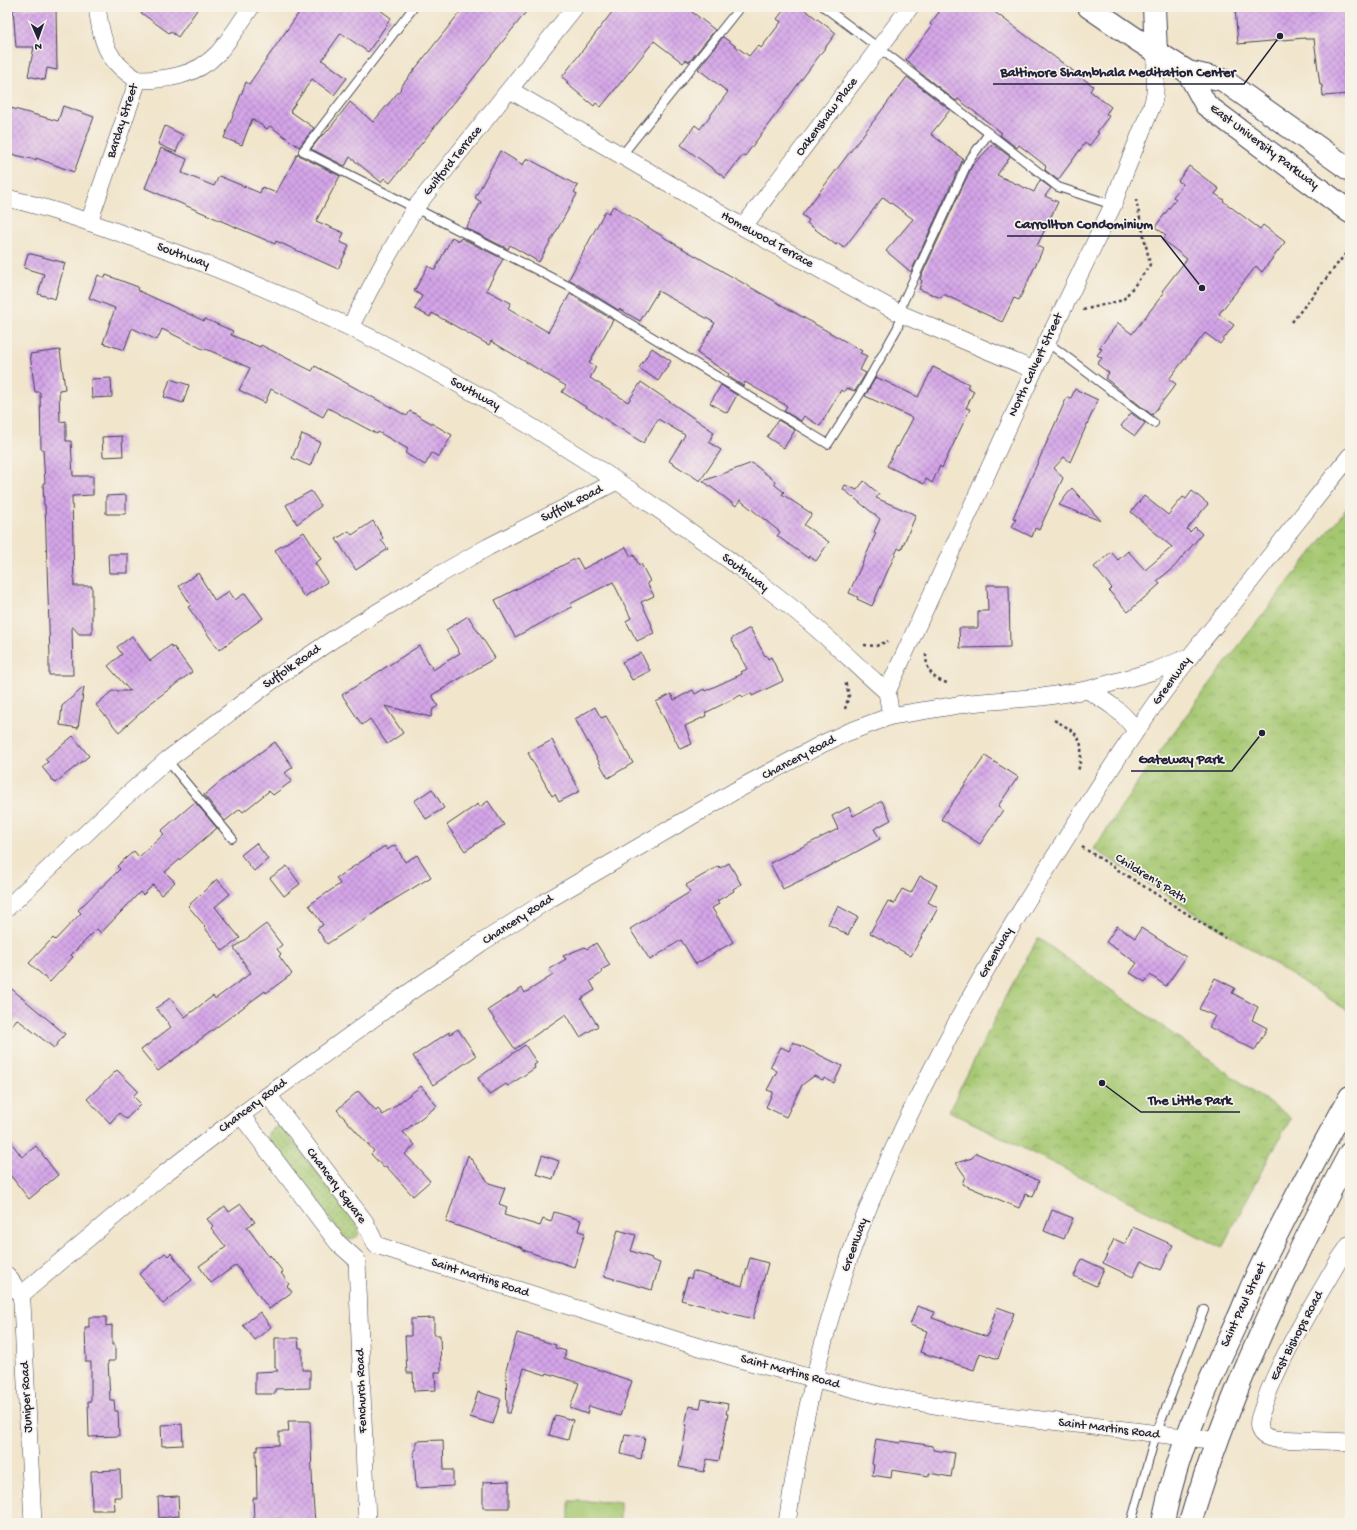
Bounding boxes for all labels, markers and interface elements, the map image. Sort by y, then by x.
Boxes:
north arrow [18,18,58,58]
text: N [34,40,42,52]
callout: Baltimore Shambhala Meditation Center [993,58,1244,84]
text: Baltimore Shambhala Meditation Center [999,65,1238,82]
street label: Oakenshaw Place [793,75,862,159]
street label: Barclay Street [104,80,143,161]
street label: East University Parkway [1206,101,1322,193]
street label: Guilford Terrace [420,123,486,199]
street label: Homewood Terrace [718,208,816,272]
callout: Carrollton Condominium [1007,210,1161,236]
text: Carrollton Condominium [1014,217,1153,234]
street label: Southway [155,240,212,273]
street label: North Calvert Street [1005,309,1067,419]
street label: Southway [447,374,503,414]
street label: Suffolk Road [539,481,606,526]
street label: Southway [719,551,772,596]
street label: Suffolk Road [260,641,325,692]
street label: Greenway [1149,653,1195,708]
street label: Chancery Road [760,732,840,784]
callout: Gateway Park [1131,745,1232,771]
text: Gateway Park [1138,752,1225,769]
street label: Children's Path [1112,851,1190,907]
street label: Chancery Road [480,891,557,948]
street label: Greenway [975,924,1017,981]
street label: Chancery Road [216,1075,291,1136]
callout: The Little Park [1141,1086,1240,1112]
text: The Little Park [1147,1093,1233,1110]
street label: Chancery Square [303,1145,370,1227]
street label: Greenway [838,1216,872,1274]
street label: Saint Martins Road [429,1255,532,1301]
street label: Saint Paul Street [1218,1259,1271,1350]
street label: East Bishops Road [1267,1287,1328,1383]
street label: Fenchurch Road [353,1347,371,1435]
street label: Saint Martins Road [739,1352,843,1393]
street label: Juniper Road [18,1360,36,1433]
street label: Saint Martins Road [1057,1415,1162,1443]

